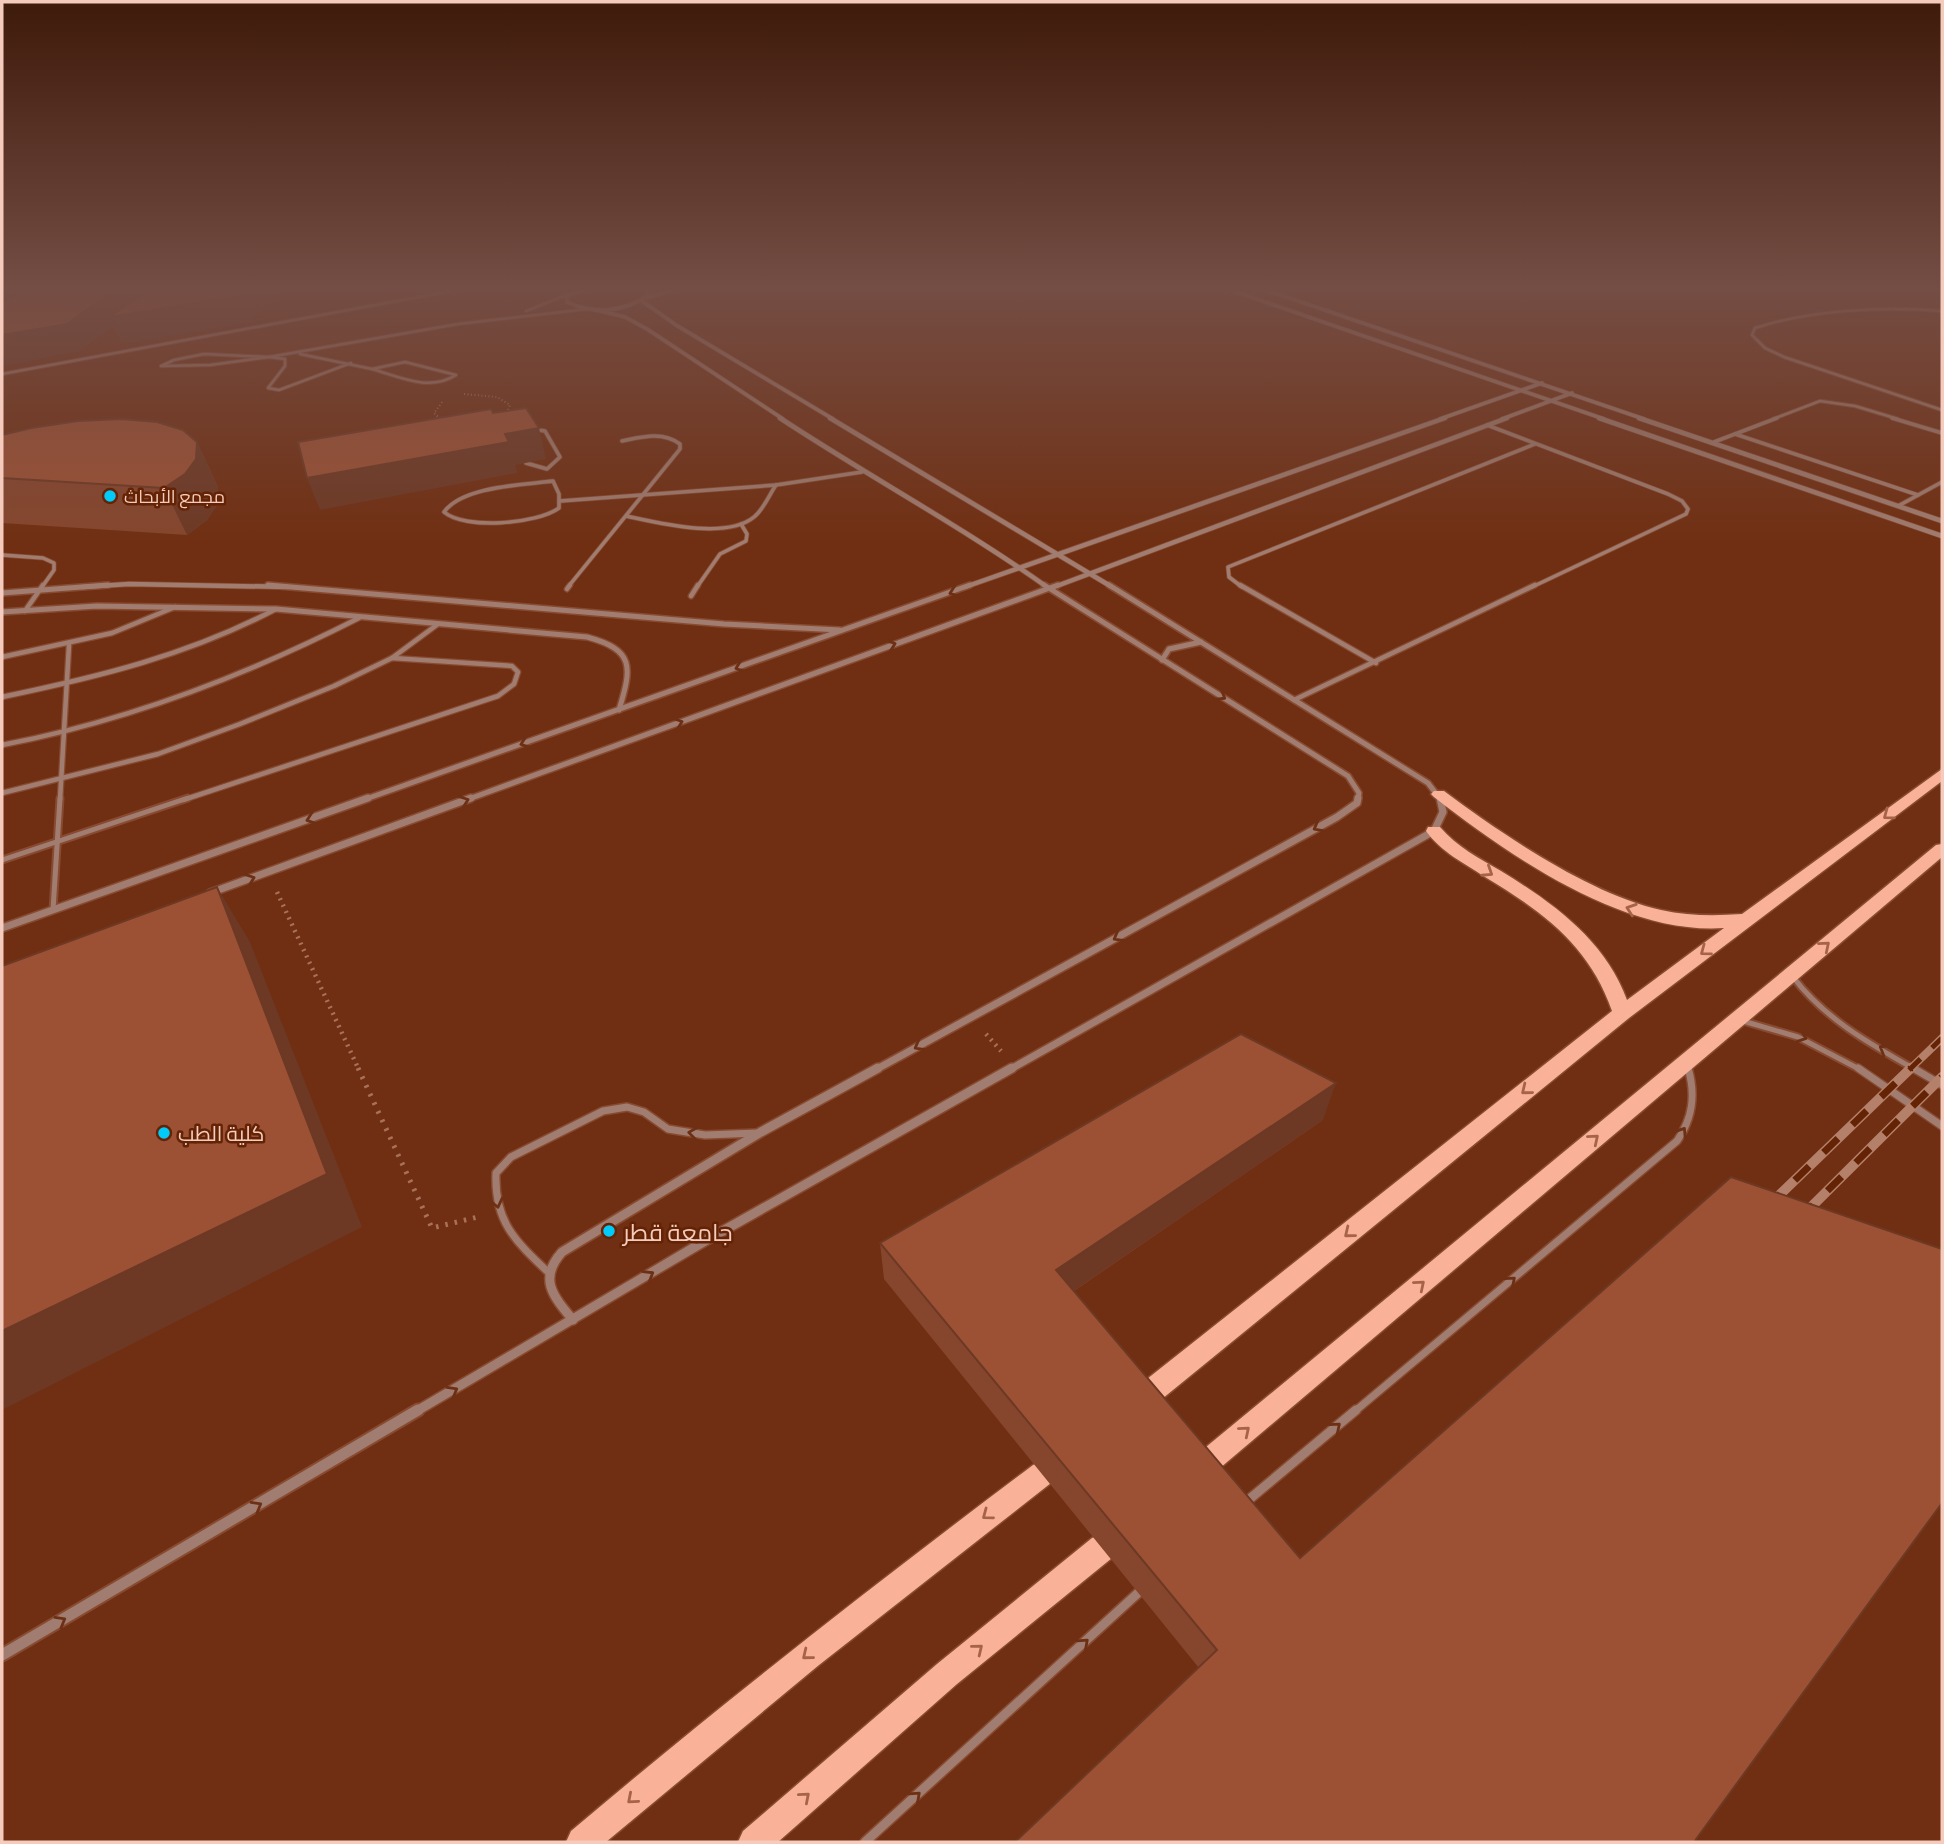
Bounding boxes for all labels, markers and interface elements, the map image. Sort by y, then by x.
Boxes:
place label: مجمع الأبحاث [124,484,225,509]
marker: مجمع الأبحاث [102,488,118,504]
one-way arrow [949,583,961,597]
one-way arrow [885,640,897,654]
one-way arrow [734,659,746,673]
one-way arrow [1213,687,1226,700]
one-way arrow [671,717,683,731]
one-way arrow [520,735,532,749]
one-way arrow [457,795,469,809]
one-way arrow [1883,806,1895,819]
one-way arrow [305,811,317,825]
one-way arrow [1312,819,1325,833]
one-way arrow [1480,864,1493,877]
one-way arrow [244,873,256,887]
one-way arrow [1626,902,1638,917]
one-way arrow [1113,929,1125,942]
one-way arrow [1701,942,1713,955]
one-way arrow [1817,942,1830,954]
one-way arrow [1796,1029,1808,1043]
one-way arrow [914,1038,926,1051]
one-way arrow [1878,1044,1891,1057]
one-way arrow [1521,1082,1533,1095]
place label: كلية الطب [178,1119,264,1147]
marker: كلية الطب [156,1125,172,1141]
one-way arrow [688,1126,699,1141]
one-way arrow [1674,1127,1686,1140]
one-way arrow [1586,1135,1599,1147]
one-way arrow [488,1197,503,1209]
place label: جامعة قطر [621,1215,733,1248]
marker: جامعة قطر [601,1223,617,1239]
one-way arrow [1344,1225,1357,1237]
one-way arrow [641,1270,654,1283]
one-way arrow [1503,1276,1515,1289]
one-way arrow [1411,1281,1424,1293]
one-way arrow [445,1386,458,1399]
one-way arrow [1328,1423,1341,1435]
one-way arrow [1237,1427,1250,1439]
one-way arrow [249,1501,262,1514]
one-way arrow [983,1507,995,1520]
one-way arrow [53,1616,66,1629]
one-way arrow [1075,1638,1088,1651]
one-way arrow [970,1645,983,1657]
one-way arrow [803,1646,815,1659]
one-way arrow [627,1791,640,1803]
one-way arrow [908,1792,921,1804]
one-way arrow [797,1793,810,1805]

